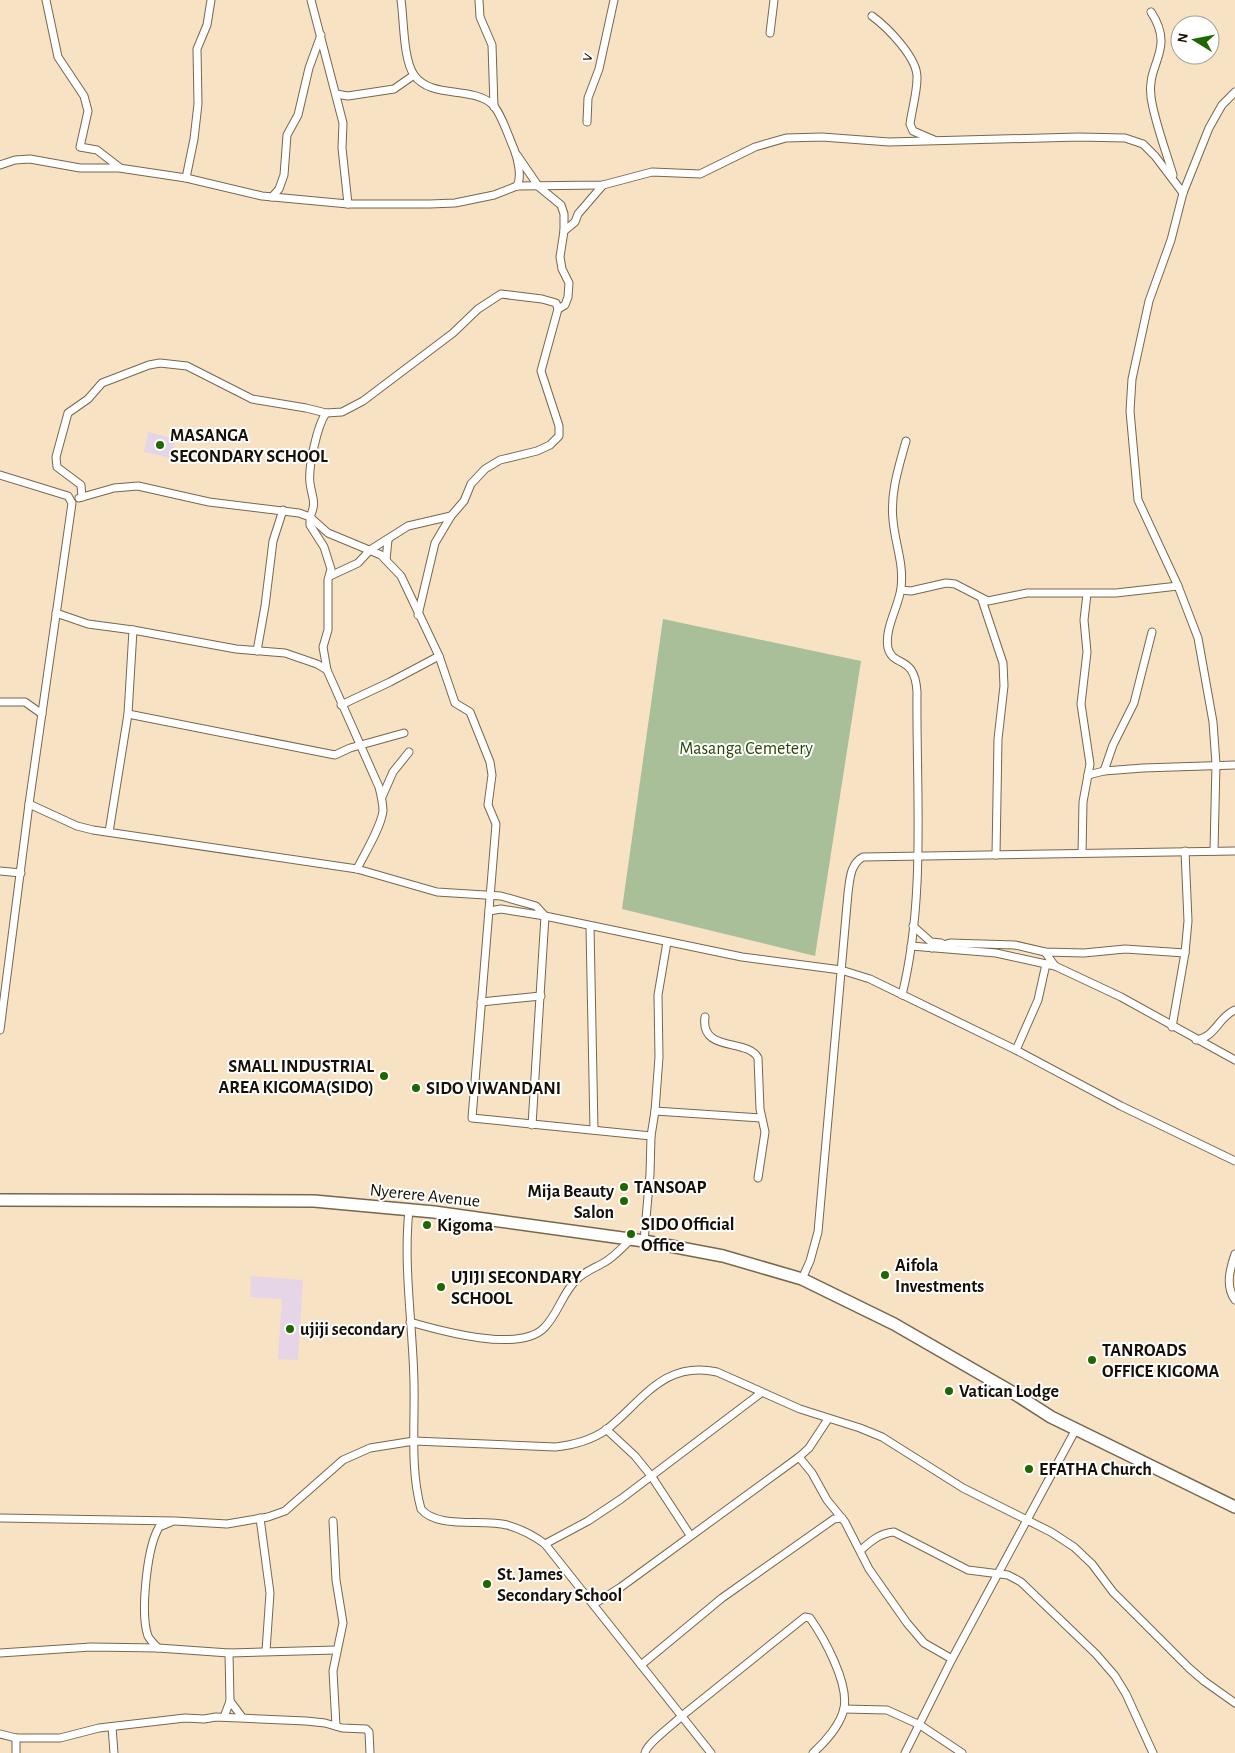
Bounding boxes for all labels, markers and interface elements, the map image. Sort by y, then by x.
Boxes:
north arrow [1170,15,1220,65]
text: N [1175,32,1191,44]
street label: v [577,51,597,63]
place label: MASANGA SECONDARY SCHOOL [170,427,328,466]
marker: MASANGA SECONDARY SCHOOL [154,439,166,451]
park label: Masanga Cemetery [679,740,813,758]
place label: SMALL INDUSTRIAL AREA KIGOMA(SIDO) [218,1058,374,1097]
marker: SMALL INDUSTRIAL AREA KIGOMA(SIDO) [378,1070,390,1082]
place label: SIDO VIWANDANI [426,1080,561,1098]
marker: SIDO VIWANDANI [410,1082,422,1094]
place label: TANSOAP [634,1179,706,1197]
street label: Nyerere Avenue [369,1181,481,1211]
marker: TANSOAP [618,1181,630,1193]
place label: Mija Beauty Salon [527,1183,615,1222]
marker: Mija Beauty Salon [618,1195,630,1207]
place label: SIDO Official Office [641,1216,735,1255]
place label: Kigoma [437,1217,493,1235]
marker: Kigoma [421,1219,433,1231]
marker: SIDO Official Office [625,1228,637,1240]
place label: Aifola Investments [895,1257,984,1296]
place label: UJIJI SECONDARY SCHOOL [451,1269,582,1308]
marker: Aifola Investments [879,1269,891,1281]
marker: UJIJI SECONDARY SCHOOL [435,1281,447,1293]
place label: ujiji secondary [300,1321,406,1339]
marker: ujiji secondary [284,1323,296,1335]
place label: TANROADS OFFICE KIGOMA [1102,1342,1220,1381]
marker: TANROADS OFFICE KIGOMA [1086,1354,1098,1366]
place label: Vatican Lodge [959,1383,1059,1401]
marker: Vatican Lodge [943,1385,955,1397]
place label: EFATHA Church [1039,1461,1152,1479]
marker: EFATHA Church [1023,1463,1035,1475]
place label: St. James Secondary School [497,1566,622,1605]
marker: St. James Secondary School [481,1578,493,1590]

